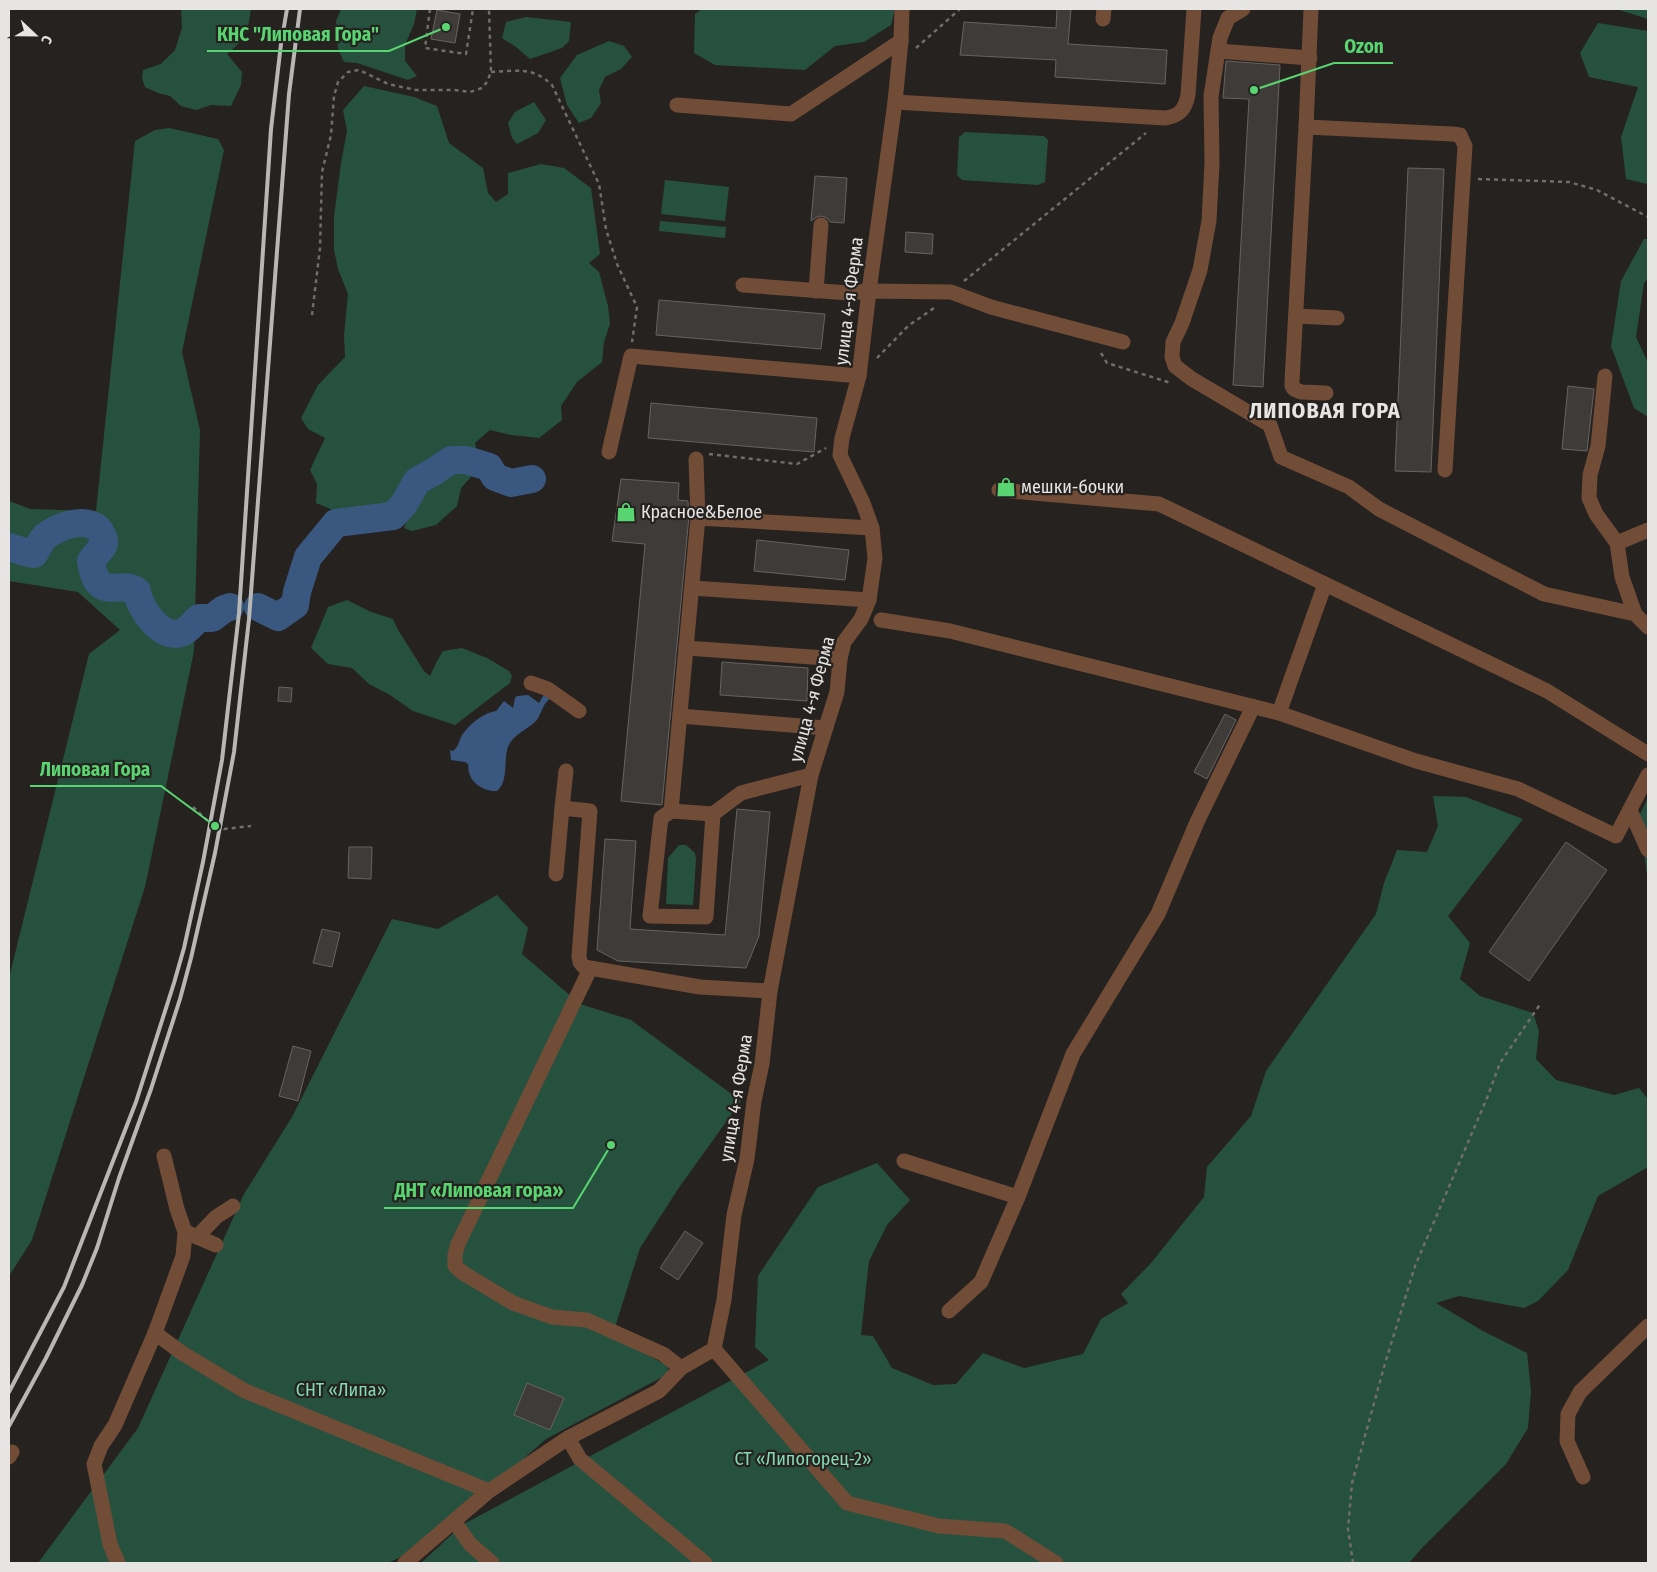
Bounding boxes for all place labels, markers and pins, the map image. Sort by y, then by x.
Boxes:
callout: КНС "Липовая Гора" [207,17,389,51]
callout: Ozon [1334,29,1393,63]
shop icon: мешки-бочки [995,476,1017,498]
place label: мешки-бочки [1021,476,1124,498]
shop icon: Красное&Белое [615,501,637,523]
place label: Красное&Белое [641,501,762,523]
callout: Липовая Гора [30,752,161,786]
callout: ДНТ «Липовая гора» [384,1174,573,1208]

